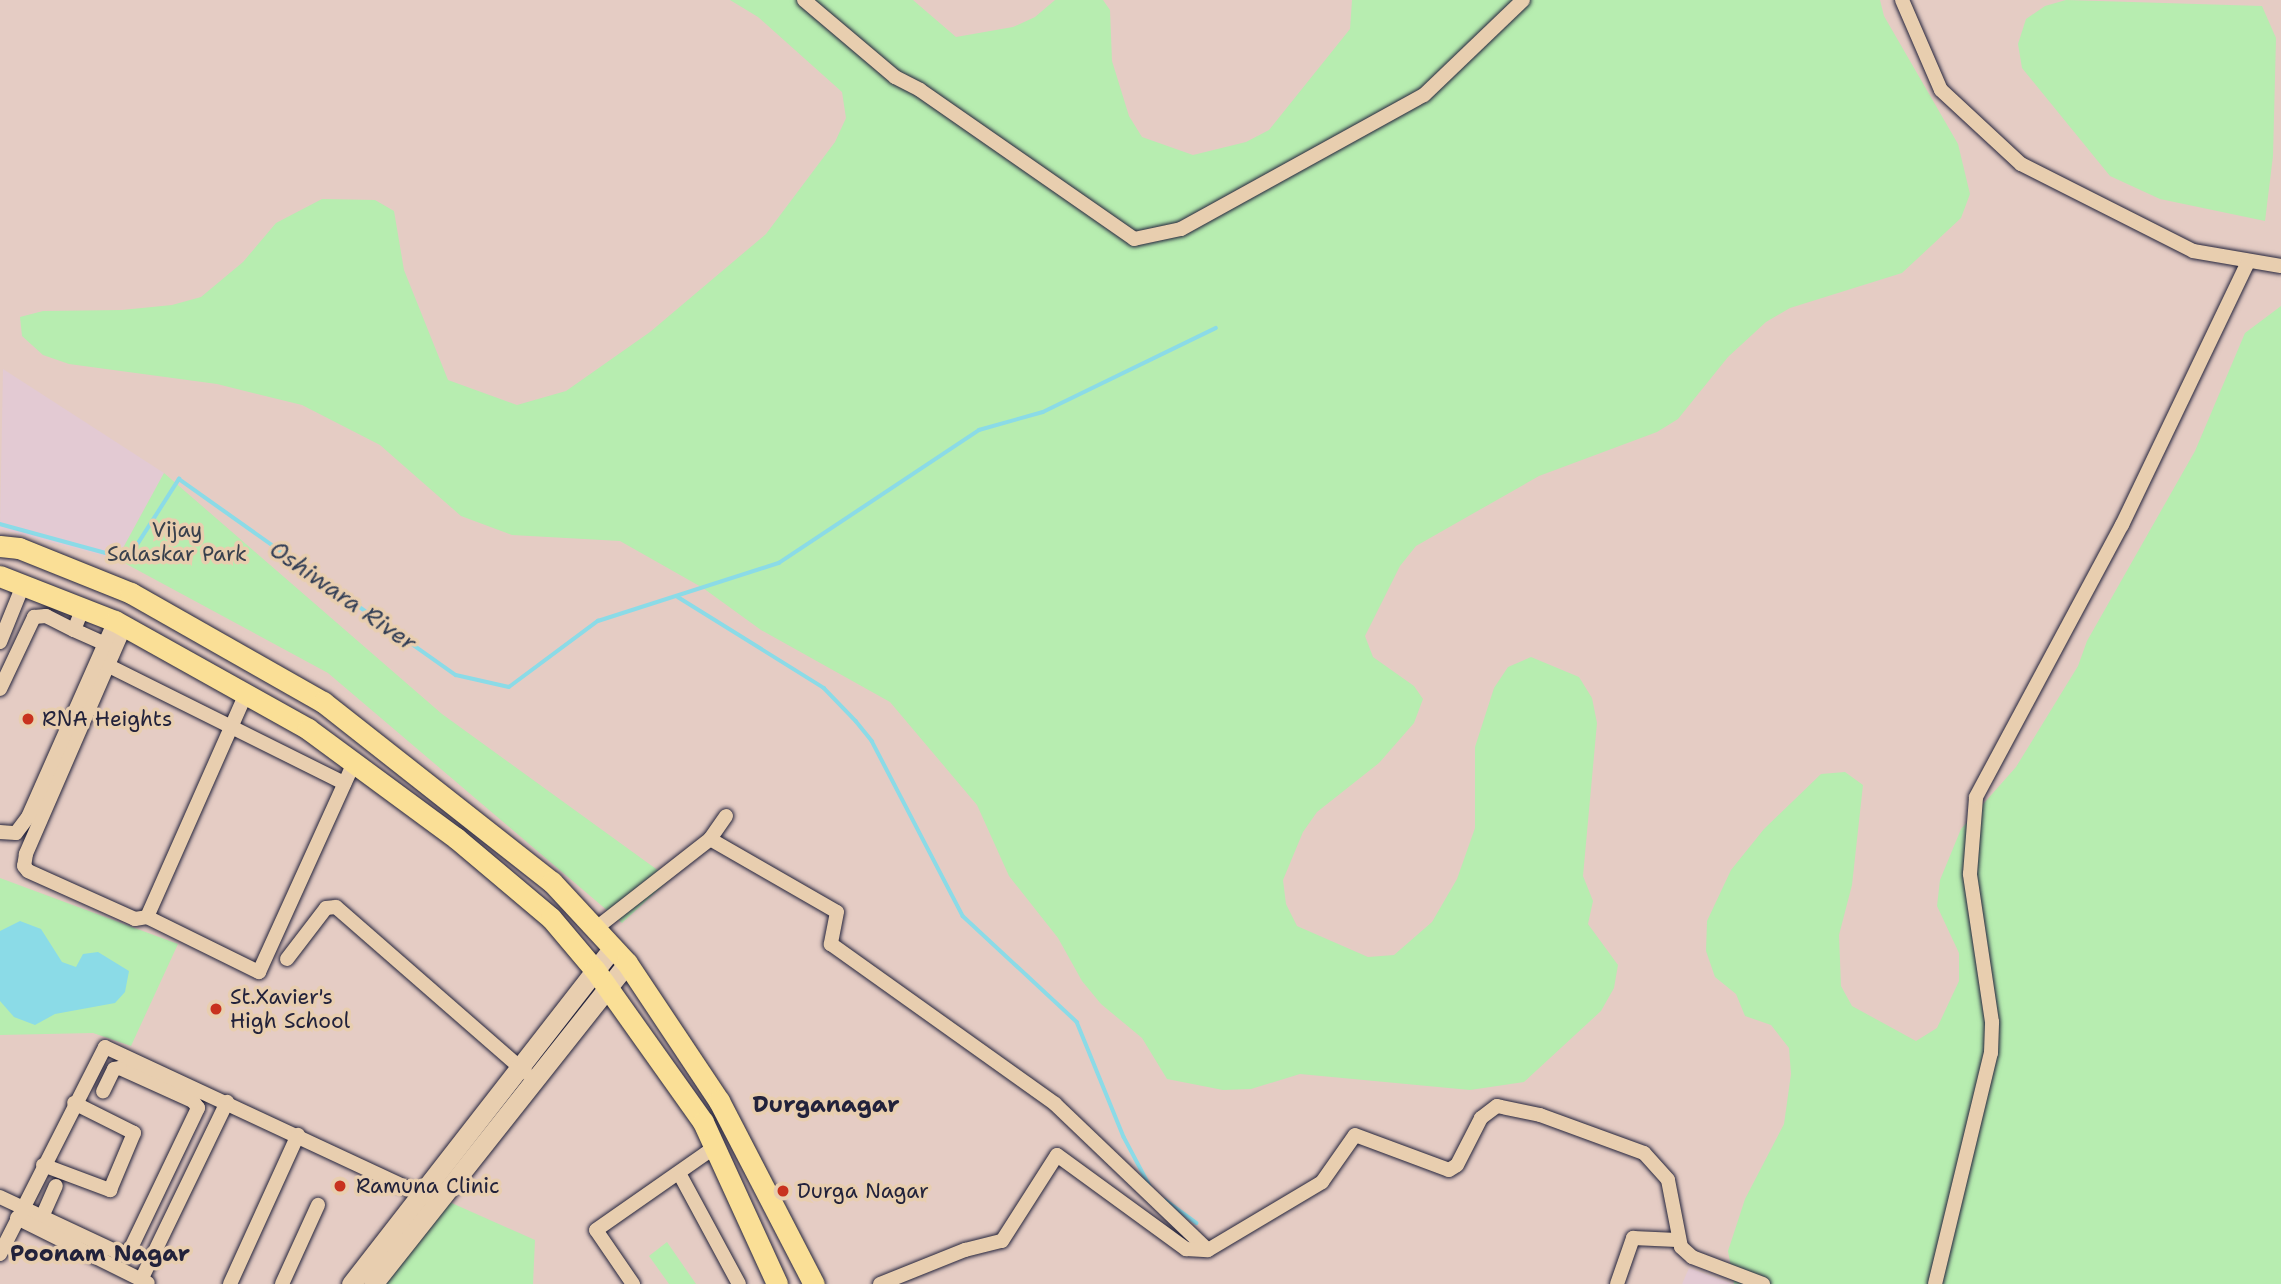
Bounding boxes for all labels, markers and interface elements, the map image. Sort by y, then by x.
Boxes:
park label: Vijay Salaskar Park [107,517,247,567]
water label: Oshiwara River [264,535,422,657]
place label: RNA Heights [42,706,172,732]
marker: RNA Heights [20,711,36,727]
place label: St.Xavier's High School [230,984,350,1034]
marker: St.Xavier's High School [208,1001,224,1017]
district label: Durganagar [752,1090,900,1118]
place label: Ramuna Clinic [356,1173,500,1199]
marker: Ramuna Clinic [330,1176,350,1196]
place label: Durga Nagar [797,1178,929,1204]
marker: Durga Nagar [775,1183,791,1199]
district label: Poonam Nagar [10,1239,190,1267]

